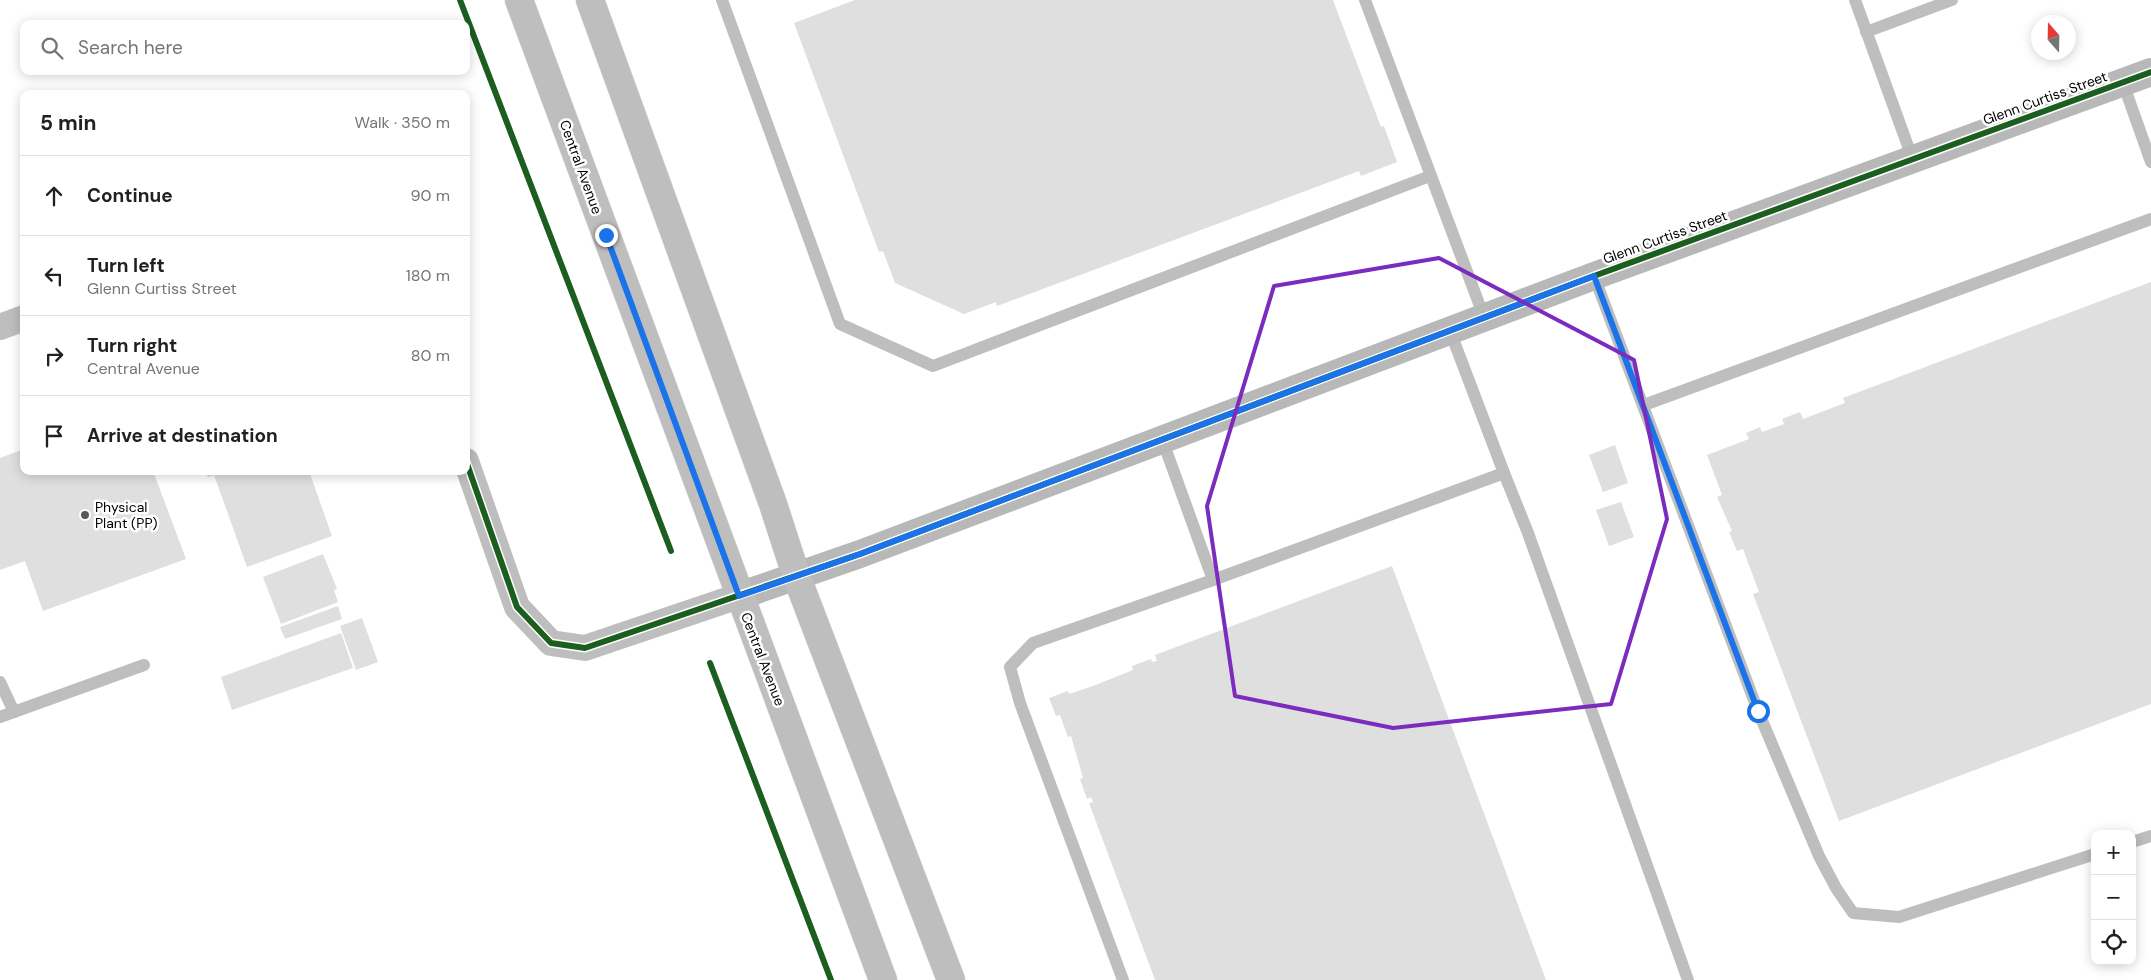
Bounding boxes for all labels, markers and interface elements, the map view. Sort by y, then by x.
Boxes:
north arrow [2031,15,2076,60]
search box [20,20,470,75]
icon: search [38,34,66,62]
text: Search here [78,35,183,60]
street label: Glenn Curtiss Street [1980,67,2110,129]
text: 5 min [40,109,96,137]
text: Walk · 350 m [355,112,450,133]
street label: Central Avenue [556,118,606,217]
icon: ahead [40,182,68,210]
text: Continue [87,183,173,208]
text: 90 m [410,185,450,206]
street label: Glenn Curtiss Street [1600,206,1730,268]
route end [595,224,618,247]
text: Turn left [87,253,165,278]
icon: left [40,262,68,290]
text: 180 m [406,265,450,286]
text: Glenn Curtiss Street [87,278,237,299]
text: Turn right [87,333,177,358]
icon: right [40,342,68,370]
text: 80 m [411,345,450,366]
text: Central Avenue [87,358,200,379]
icon: arrive [40,422,68,450]
text: Arrive at destination [87,423,278,448]
place label: Physical Plant (PP) [95,498,157,532]
marker: Physical Plant (PP) [79,509,91,521]
street label: Central Avenue [737,610,789,708]
route start [1747,700,1770,723]
map controls [2091,830,2136,965]
button: + [2091,830,2136,875]
button: − [2091,875,2136,920]
button: locate [2091,920,2136,965]

